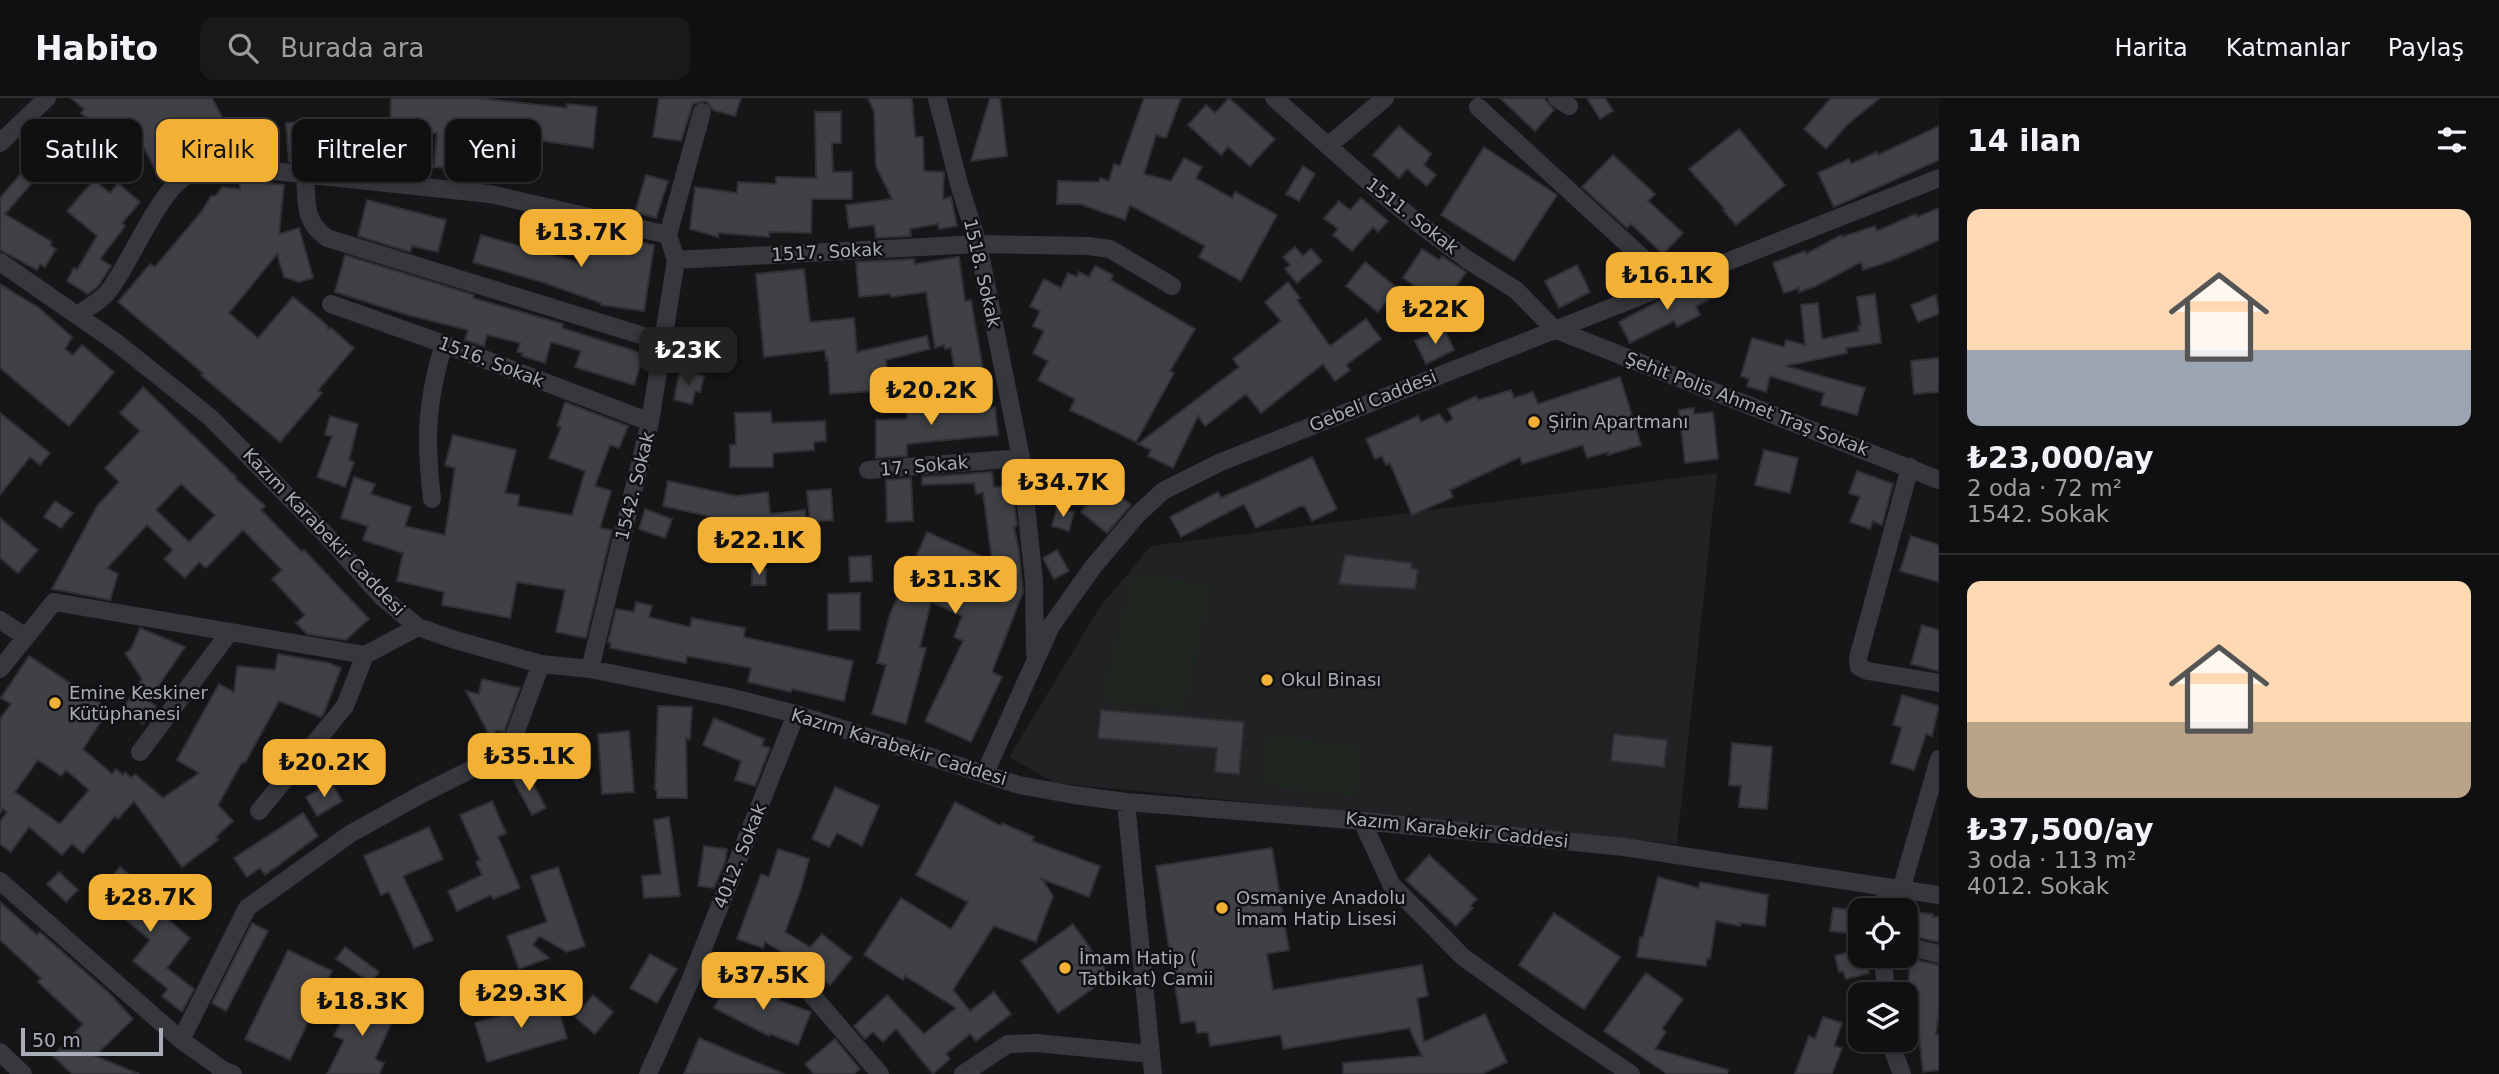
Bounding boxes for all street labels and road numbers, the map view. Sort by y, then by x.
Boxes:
street label: 1511. Sokak [1362,173,1463,258]
street label: 1518. Sokak [960,216,1005,330]
street label: 1517. Sokak [771,238,884,265]
street label: 1516. Sokak [435,332,547,391]
street label: Şehit Polis Ahmet Traş Sokak [1623,347,1872,460]
street label: Gebeli Caddesi [1306,365,1439,436]
street label: 1542. Sokak [611,429,658,542]
street label: Kazım Karabekir Caddesi [239,444,410,620]
street label: 17. Sokak [879,451,969,480]
street label: Kazım Karabekir Caddesi [789,704,1009,789]
street label: 4012. Sokak [709,800,770,911]
street label: Kazım Karabekir Caddesi [1345,807,1570,852]

